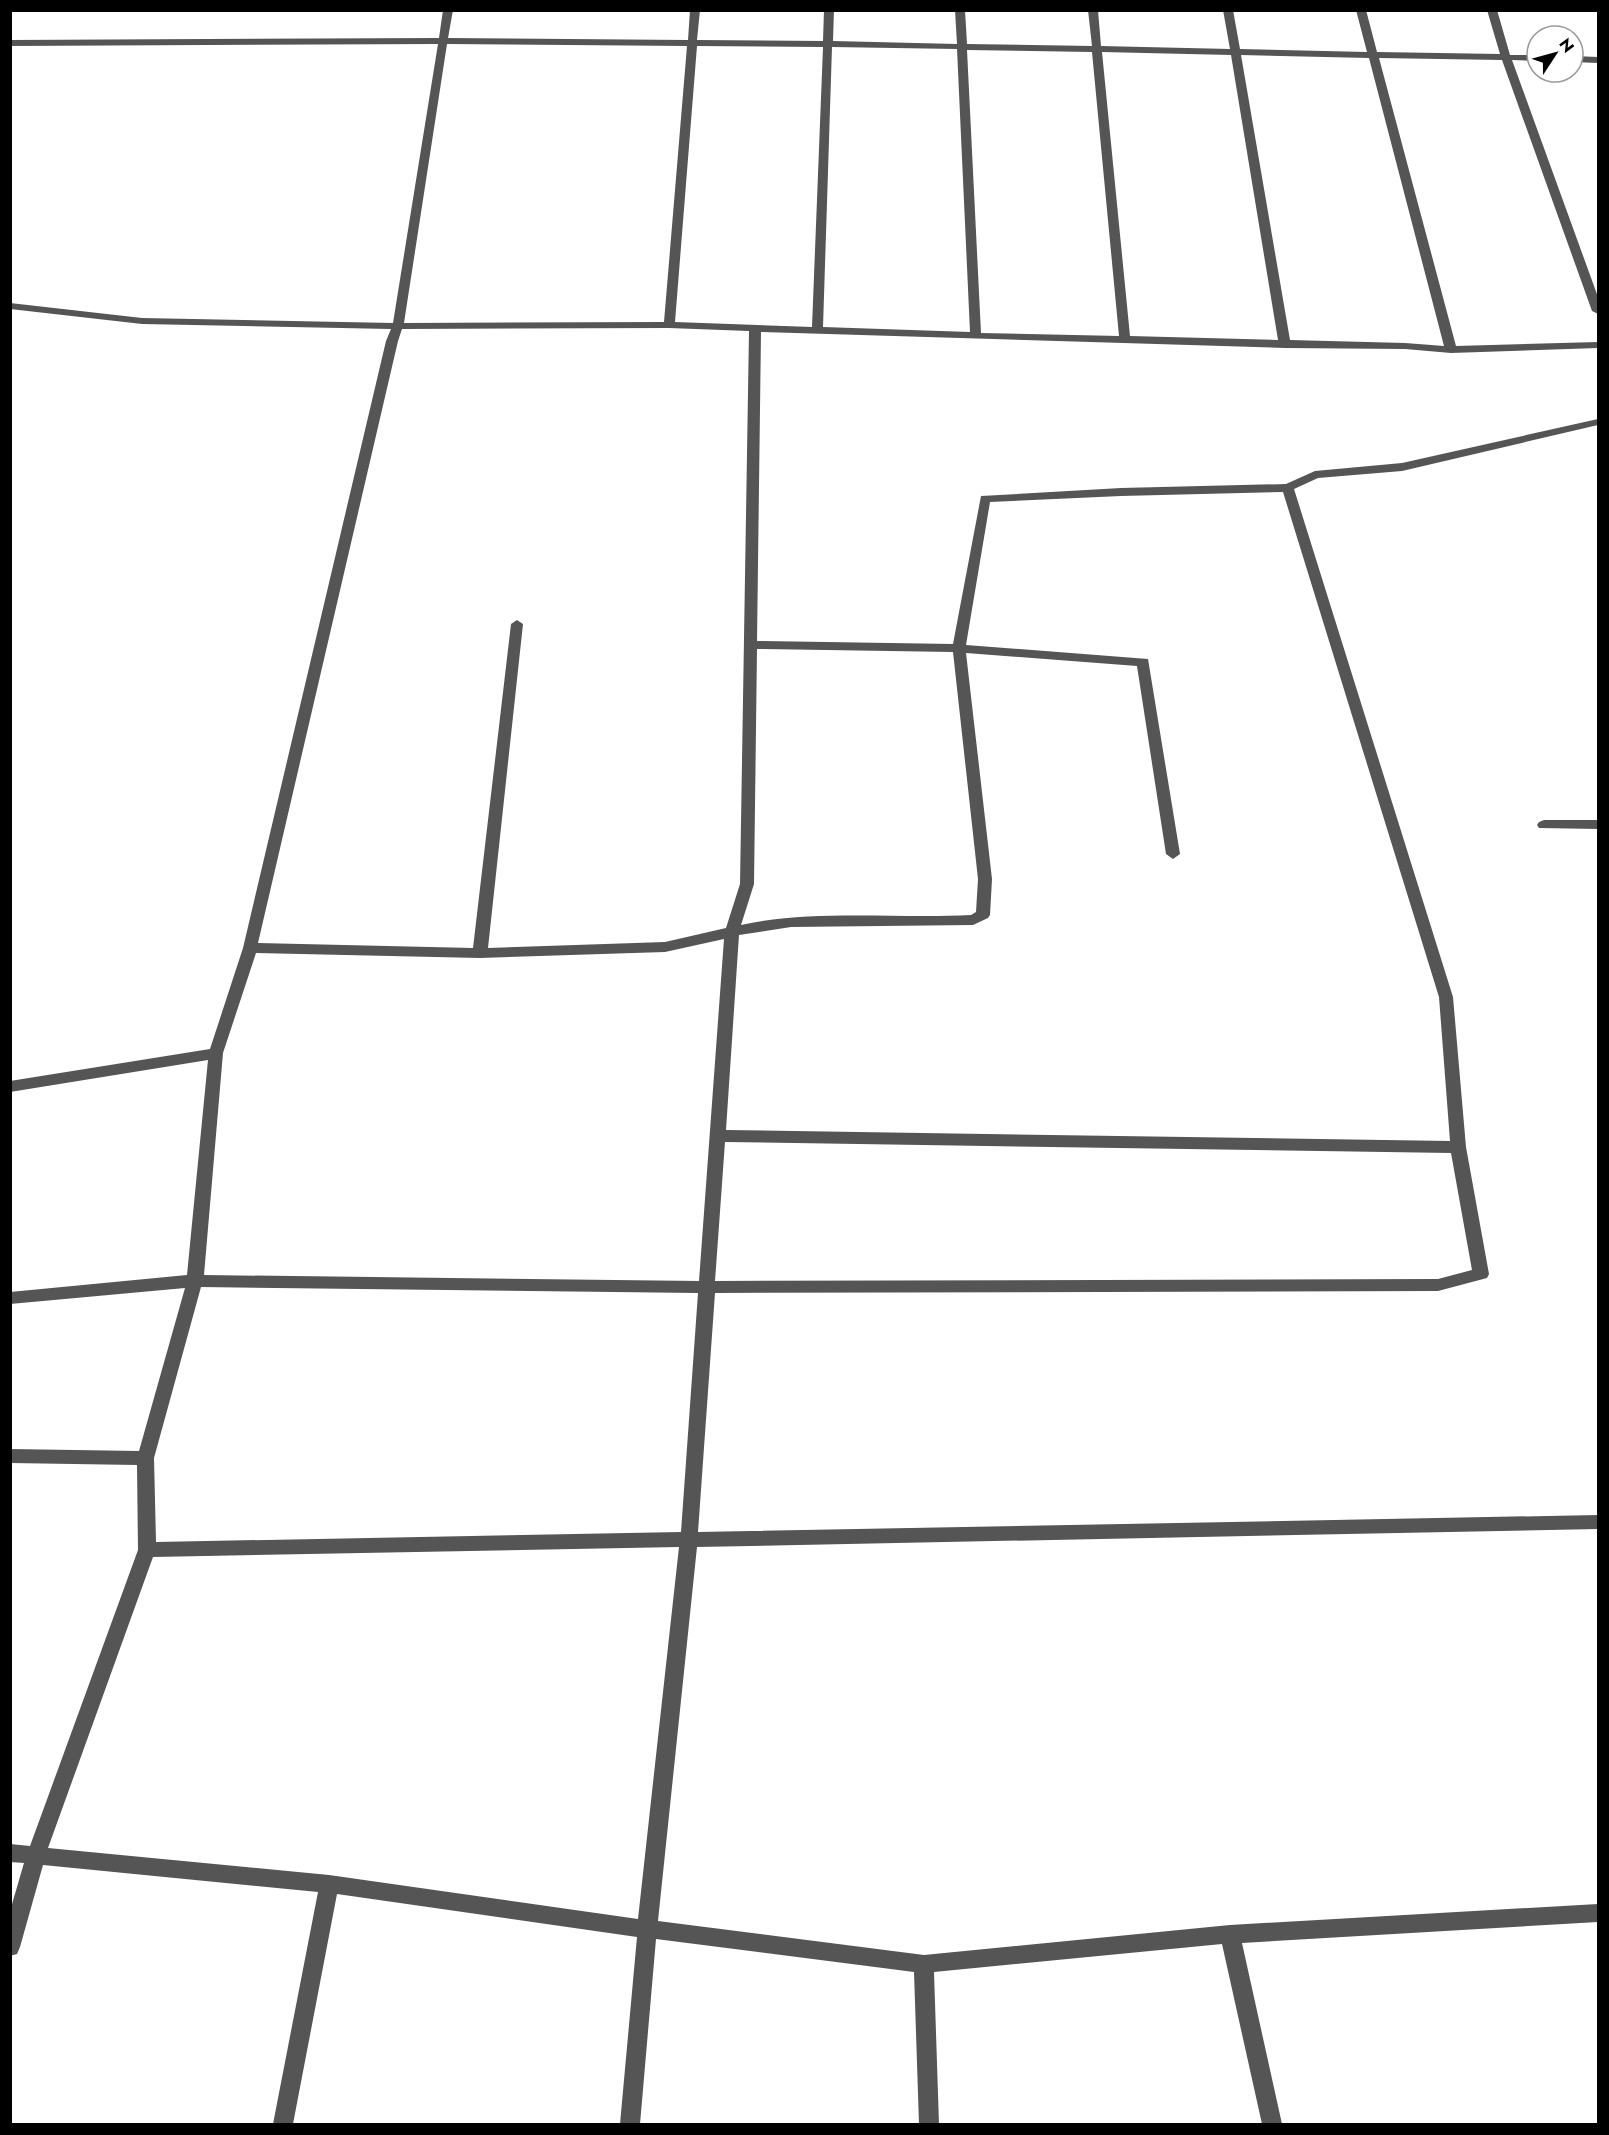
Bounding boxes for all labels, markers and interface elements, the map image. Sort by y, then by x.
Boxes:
north arrow [1525,24,1585,84]
text: N [1554,34,1580,57]

